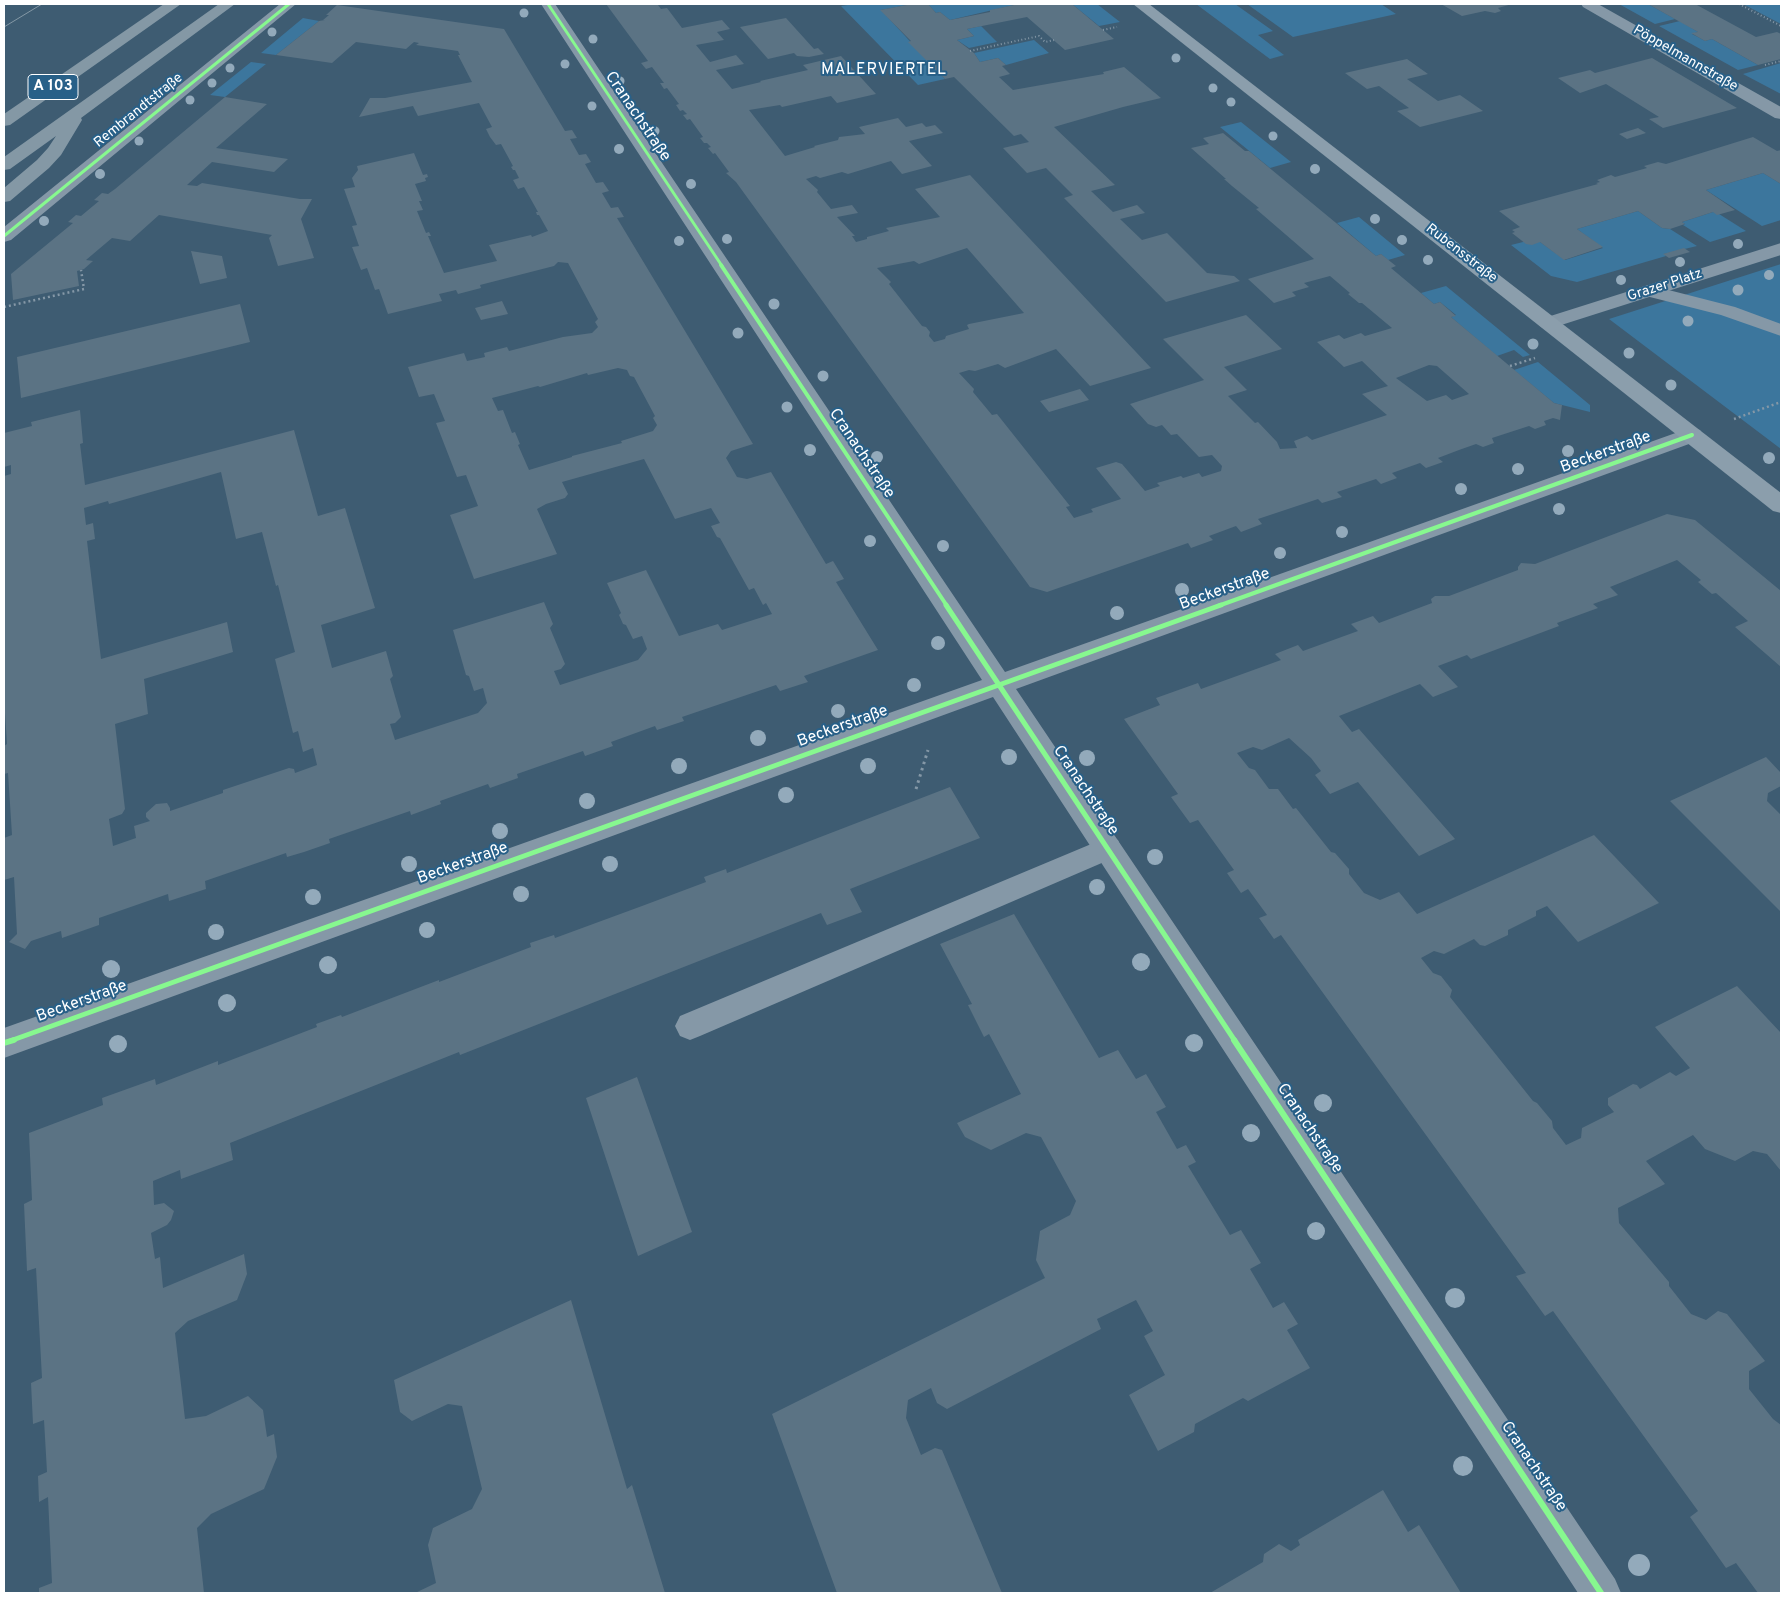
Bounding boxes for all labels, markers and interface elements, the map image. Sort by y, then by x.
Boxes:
street label: Pöppelmannstraße [1630,22,1740,96]
district label: MALERVIERTEL [819,61,949,81]
street label: Cranachstraße [600,68,674,166]
street label: Rembrandtstraße [91,70,187,152]
road number: A 103 [28,74,78,100]
street label: Rubensstraße [1422,221,1500,287]
street label: Grazer Platz [1626,266,1704,306]
street label: Cranachstraße [824,405,898,503]
street label: Beckerstraße [1558,428,1654,478]
street label: Beckerstraße [1177,565,1273,615]
street label: Beckerstraße [795,702,891,752]
street label: Cranachstraße [1048,742,1122,840]
street label: Beckerstraße [415,839,511,889]
street label: Beckerstraße [34,977,130,1027]
street label: Cranachstraße [1272,1080,1346,1178]
street label: Cranachstraße [1496,1418,1570,1516]

